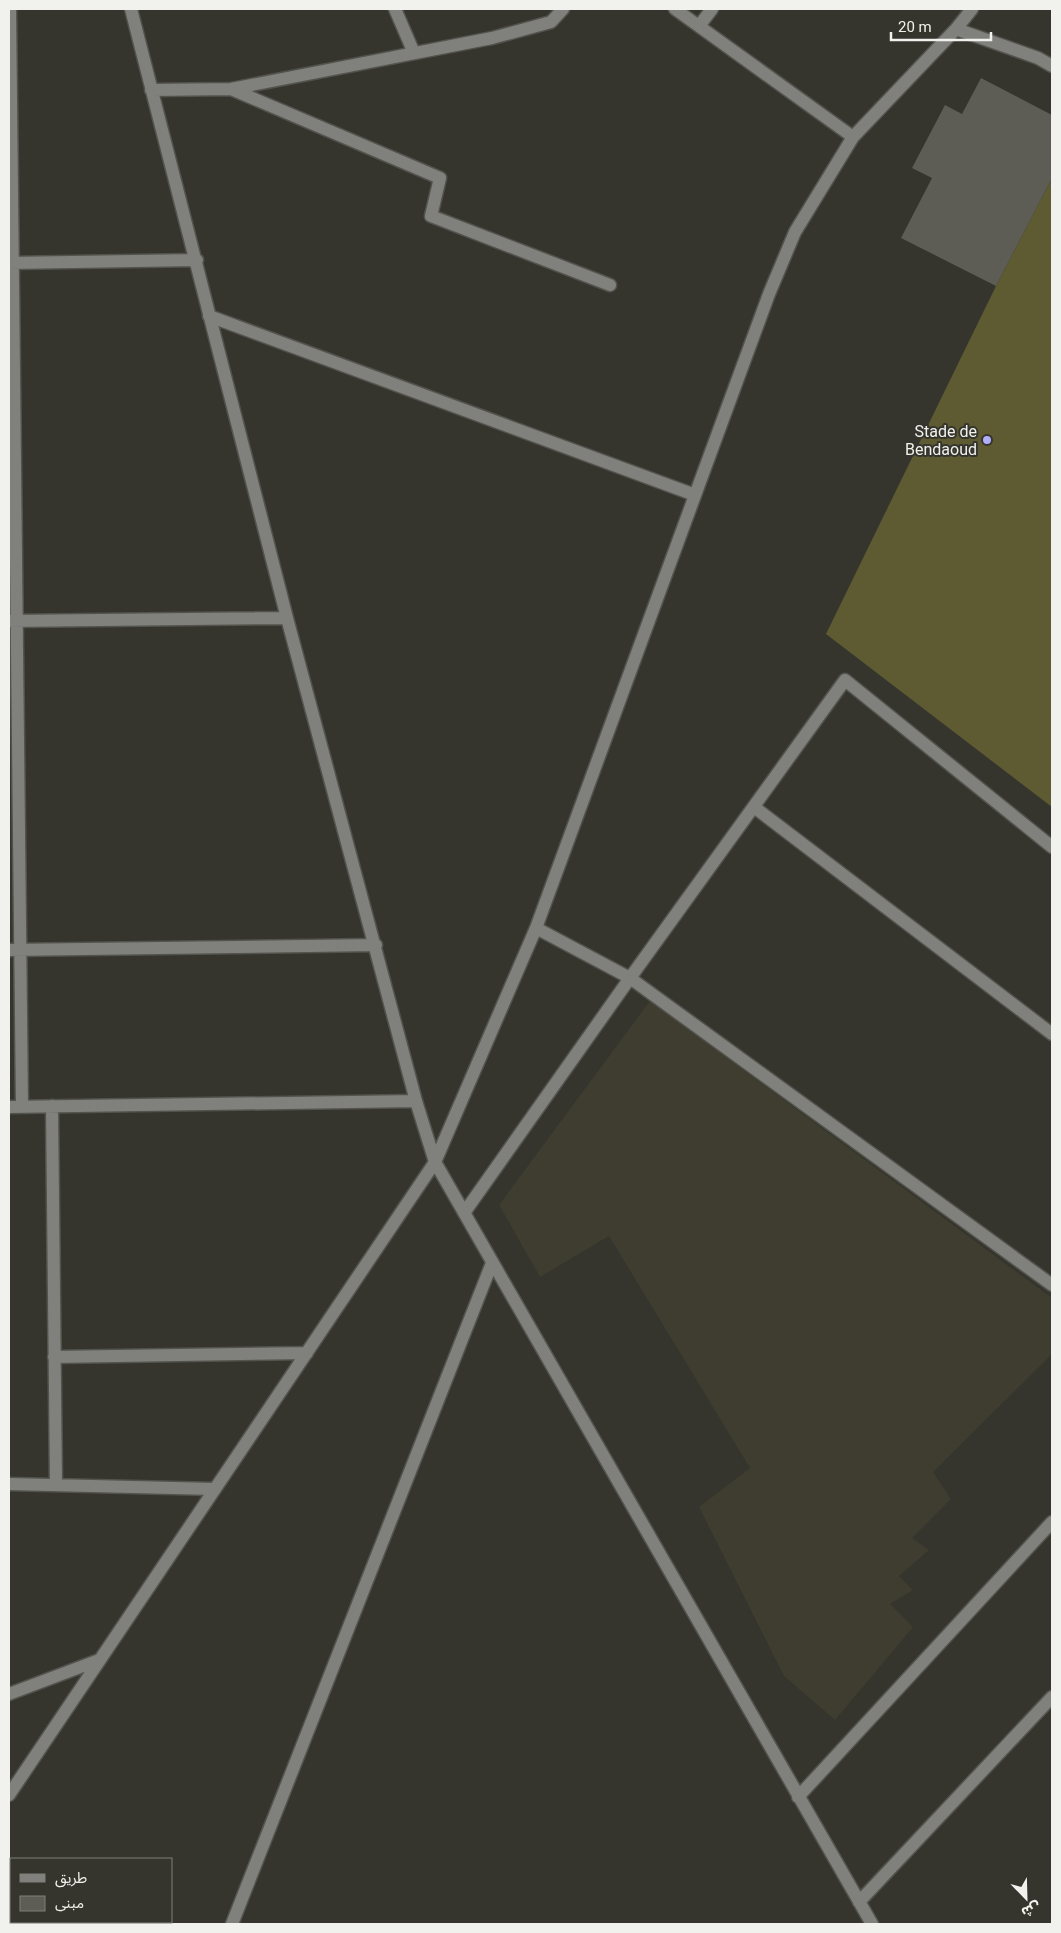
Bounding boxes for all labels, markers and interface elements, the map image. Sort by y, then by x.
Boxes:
scale bar [891,10,991,42]
text: 20 m [898,18,932,36]
place label: Stade de Bendaoud [905,422,977,459]
marker: Stade de Bendaoud [981,434,993,446]
legend [10,1858,172,1923]
text: طريق [55,1869,87,1888]
north arrow [1001,1873,1051,1923]
text: مبنى [55,1894,84,1912]
text: ش [1019,1899,1043,1921]

